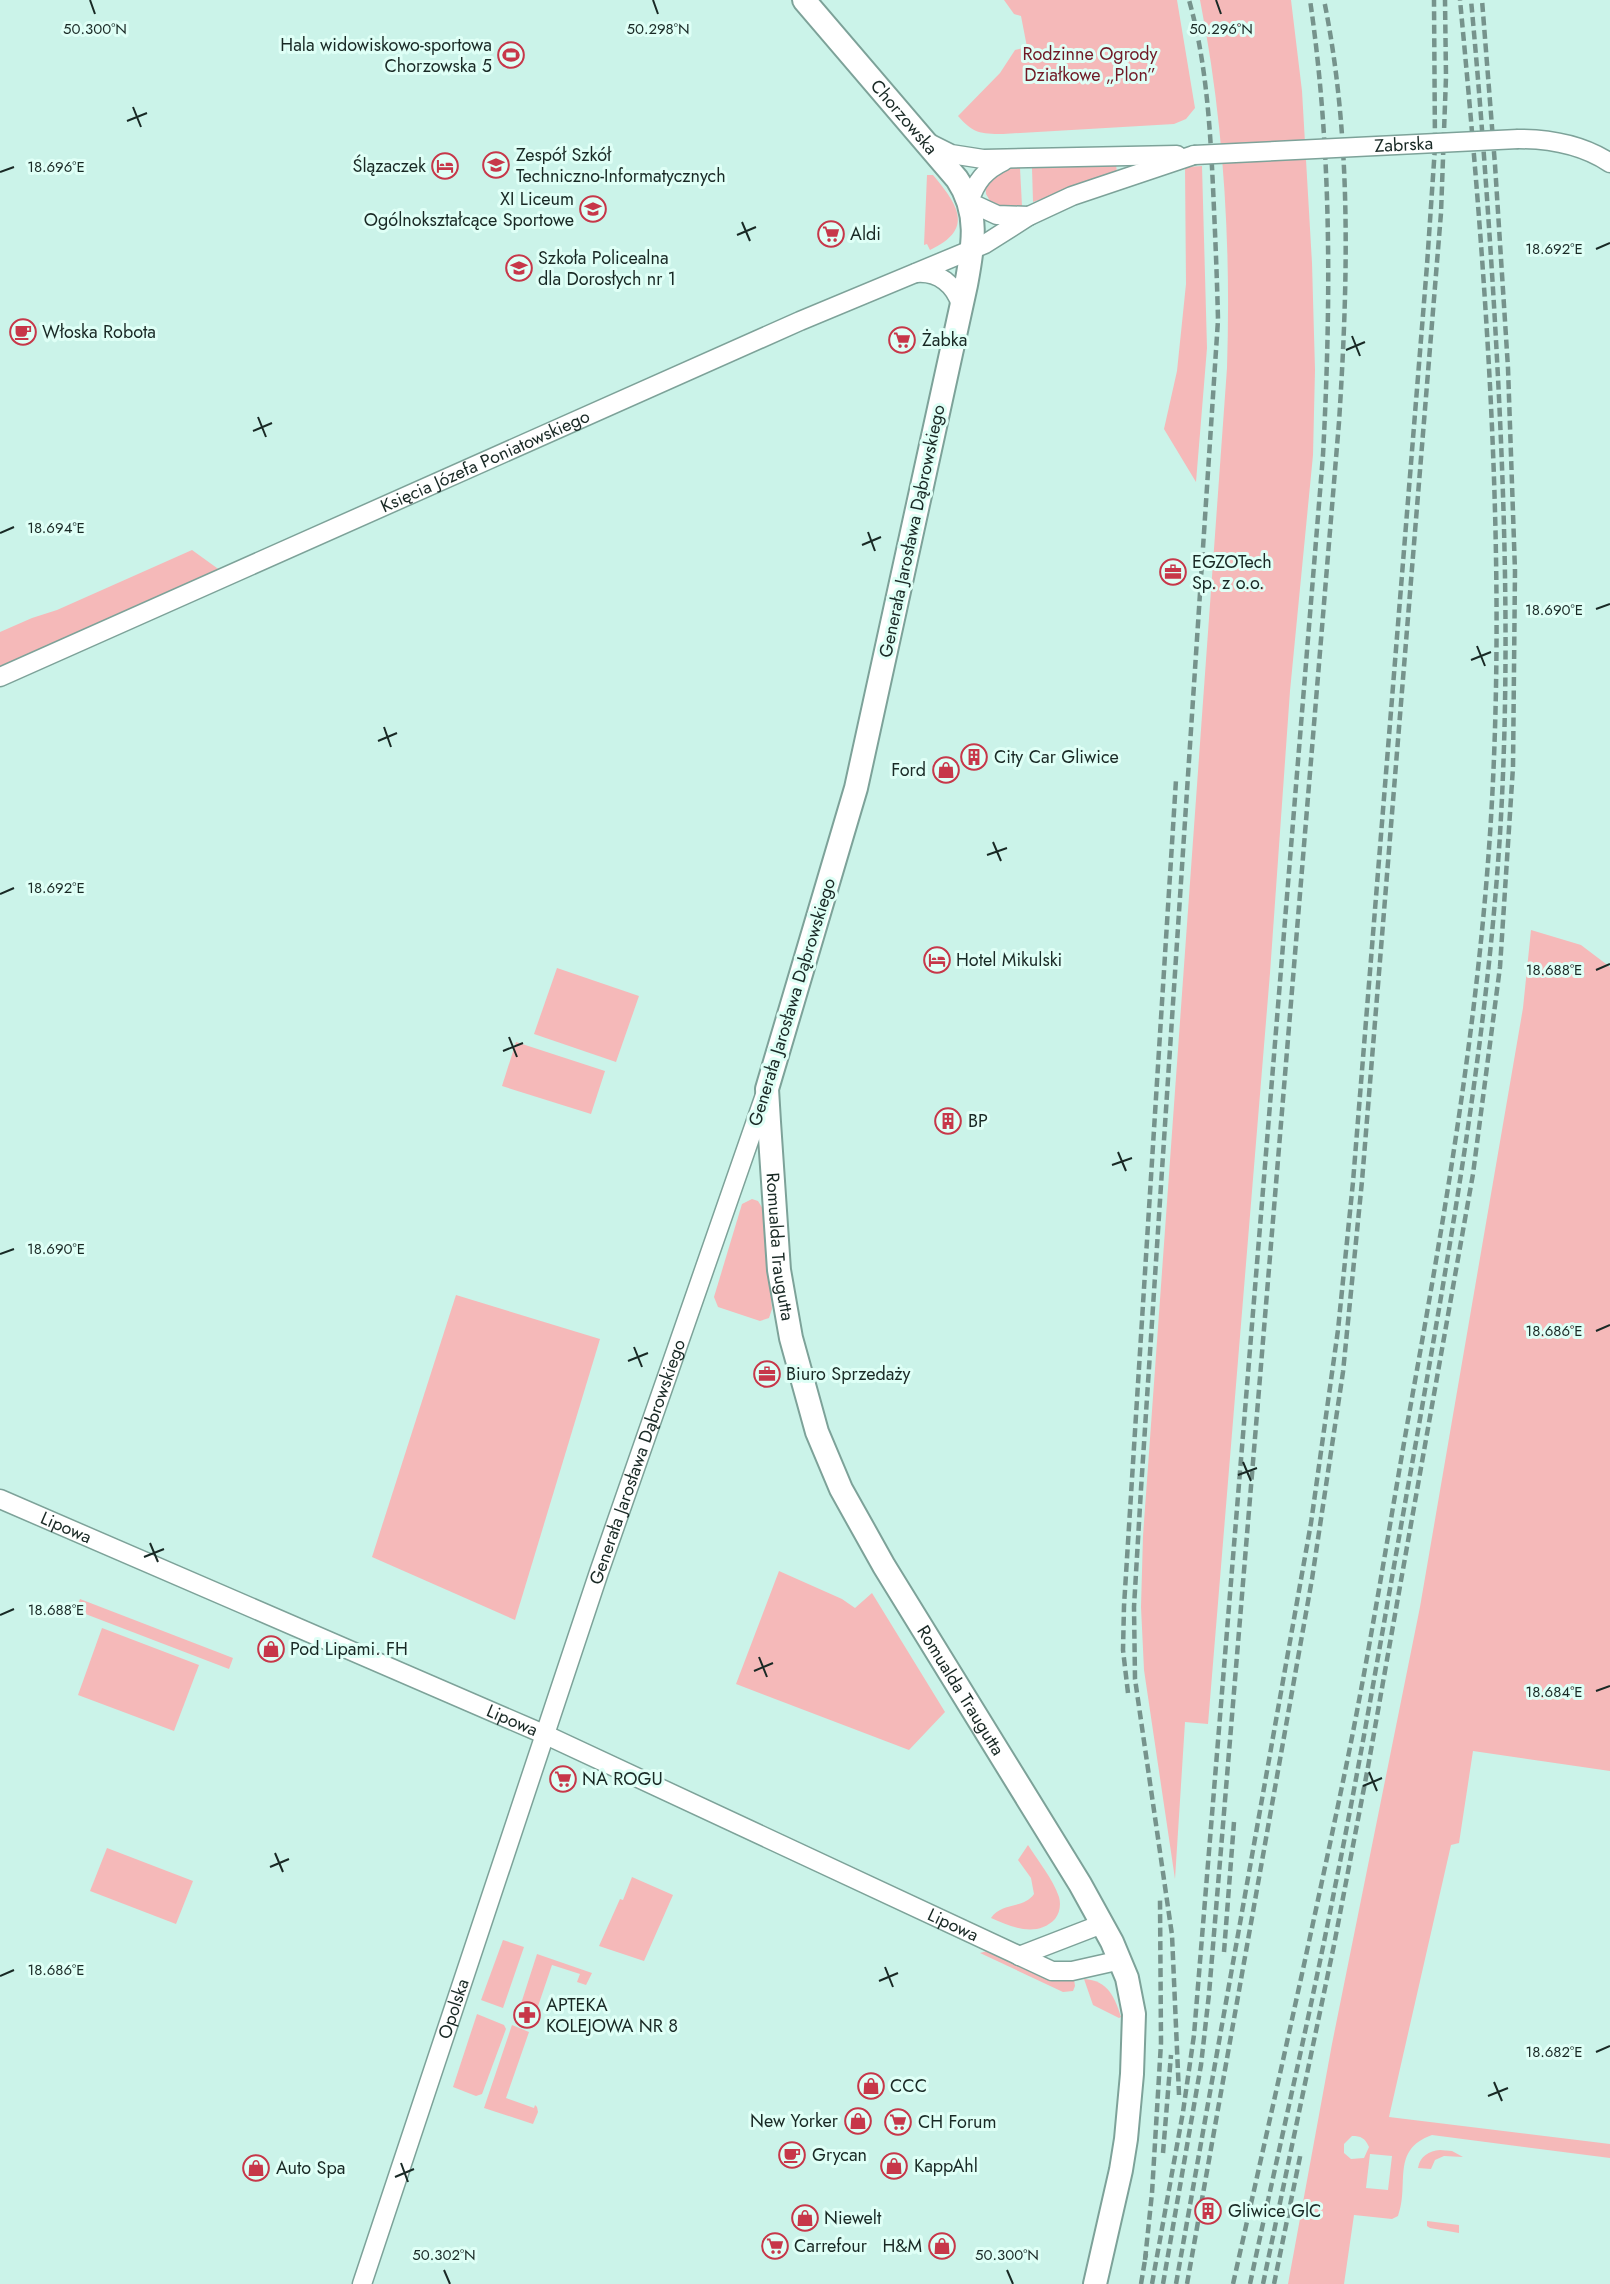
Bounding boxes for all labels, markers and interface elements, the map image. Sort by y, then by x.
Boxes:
text: 50.300°N [63,18,127,40]
text: 50.298°N [626,18,690,40]
text: 50.296°N [1189,18,1253,40]
place label: Hala widowiskowo-sportowa Chorzowska 5 [280,32,492,79]
sports icon: Hala widowiskowo-sportowa Chorzowska 5 [496,40,526,70]
park label: Rodzinne Ogrody Działkowe „Plon” [1022,41,1158,88]
street label: Chorzowska [864,74,944,160]
street label: Zabrska [1374,130,1434,159]
place label: Zespół Szkół Techniczno-Informatycznych [516,142,726,189]
school or university icon: Zespół Szkół Techniczno-Informatycznych [481,150,511,180]
hotel icon: Ślązaczek [430,151,460,181]
place label: Ślązaczek [353,153,426,179]
text: 18.696°E [27,156,85,178]
place label: XI Liceum Ogólnokształcące Sportowe [364,186,574,233]
school or university icon: XI Liceum Ogólnokształcące Sportowe [578,194,608,224]
supermarket icon: Aldi [816,219,846,249]
place label: Aldi [850,221,881,247]
text: 18.692°E [1525,238,1583,260]
place label: Szkoła Policealna dla Dorosłych nr 1 [538,245,676,292]
school or university icon: Szkoła Policealna dla Dorosłych nr 1 [504,253,534,283]
cafe icon: Włoska Robota [8,317,38,347]
place label: Włoska Robota [42,319,156,345]
supermarket icon: Żabka [887,325,917,355]
place label: Żabka [922,327,967,353]
street label: Generała Jarosława Dąbrowskiego [872,402,952,660]
street label: Księcia Józefa Poniatowskiego [376,403,594,519]
text: 18.694°E [27,517,85,539]
place label: EGZOTech Sp. z o.o. [1192,549,1272,596]
office icon: EGZOTech Sp. z o.o. [1158,557,1188,587]
text: 18.690°E [1525,599,1583,621]
building icon: City Car Gliwice [959,742,989,772]
place label: City Car Gliwice [994,744,1119,770]
shop icon: Ford [931,755,961,785]
place label: Ford [891,757,926,783]
street label: Generała Jarosława Dąbrowskiego [742,875,842,1129]
text: 18.692°E [27,877,85,899]
hotel icon: Hotel Mikulski [922,945,952,975]
place label: Hotel Mikulski [956,947,1062,973]
text: 18.688°E [1526,959,1582,981]
building icon: BP [933,1106,963,1136]
place label: BP [968,1108,988,1134]
street label: Romualda Traugutta [759,1172,801,1323]
text: 18.690°E [27,1238,85,1260]
text: 18.686°E [1525,1320,1583,1342]
street label: Generała Jarosława Dąbrowskiego [583,1335,692,1588]
office icon: Biuro Sprzedaży [752,1359,782,1389]
place label: Biuro Sprzedaży [786,1361,911,1387]
street label: Lipowa [36,1505,96,1550]
text: 18.688°E [28,1599,84,1621]
street label: Romualda Traugutta [911,1620,1011,1761]
shop icon: Pod Lipami. FH [256,1634,286,1664]
place label: Pod Lipami. FH [290,1636,408,1662]
text: 18.684°E [1525,1681,1583,1703]
street label: Lipowa [482,1698,542,1743]
supermarket icon: NA ROGU [548,1764,578,1794]
place label: NA ROGU [582,1766,663,1792]
street label: Lipowa [923,1902,983,1948]
text: 18.686°E [27,1959,85,1981]
street label: Opolska [431,1975,476,2043]
place label: APTEKA KOLEJOWA NR 8 [546,1992,678,2039]
pharmacy icon: APTEKA KOLEJOWA NR 8 [512,2000,542,2030]
text: 18.682°E [1525,2041,1583,2063]
shop icon: CCC [856,2071,886,2101]
place label: CCC [890,2073,927,2099]
shop icon: New Yorker [843,2106,873,2136]
supermarket icon: CH Forum [883,2107,913,2137]
place label: New Yorker [750,2108,839,2134]
place label: CH Forum [918,2109,997,2135]
cafe icon: Grycan [777,2140,807,2170]
place label: Grycan [812,2142,867,2168]
shop icon: KappAhl [879,2151,909,2181]
shop icon: Auto Spa [241,2153,271,2183]
place label: KappAhl [914,2153,978,2179]
place label: Auto Spa [276,2155,345,2181]
building icon: Gliwice GlC [1193,2196,1223,2226]
place label: Gliwice GlC [1228,2198,1321,2224]
shop icon: Niewelt [790,2203,820,2233]
place label: Niewelt [824,2205,882,2231]
supermarket icon: Carrefour [760,2231,790,2261]
shop icon: H&M [927,2231,957,2261]
place label: Carrefour [794,2233,868,2259]
place label: H&M [882,2233,922,2259]
text: 50.302°N [412,2244,476,2266]
text: 50.300°N [975,2244,1039,2266]

